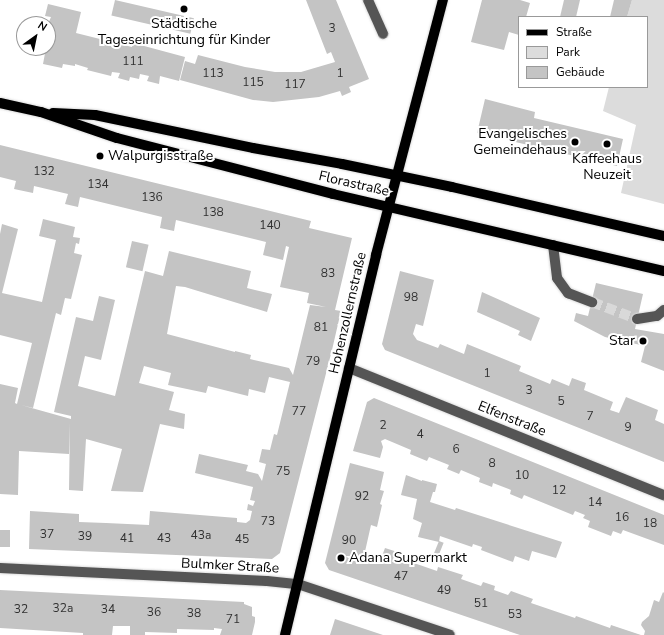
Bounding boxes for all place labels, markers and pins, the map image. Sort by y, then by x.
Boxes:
marker: Städtische Tageseinrichtung für Kinder [179,4,189,14]
place label: Städtische Tageseinrichtung für Kinder [98,16,270,48]
place label: Evangelisches Gemeindehaus [473,126,567,158]
marker: Evangelisches Gemeindehaus [570,137,580,147]
marker: Kaffeehaus Neuzeit [602,139,612,149]
place label: Walpurgisstraße [108,148,213,164]
marker: Walpurgisstraße [95,151,105,161]
place label: Kaffeehaus Neuzeit [572,151,642,184]
place label: Star [609,333,635,349]
marker: Star [638,336,648,346]
place label: Adana Supermarkt [349,550,467,566]
marker: Adana Supermarkt [336,553,346,563]

